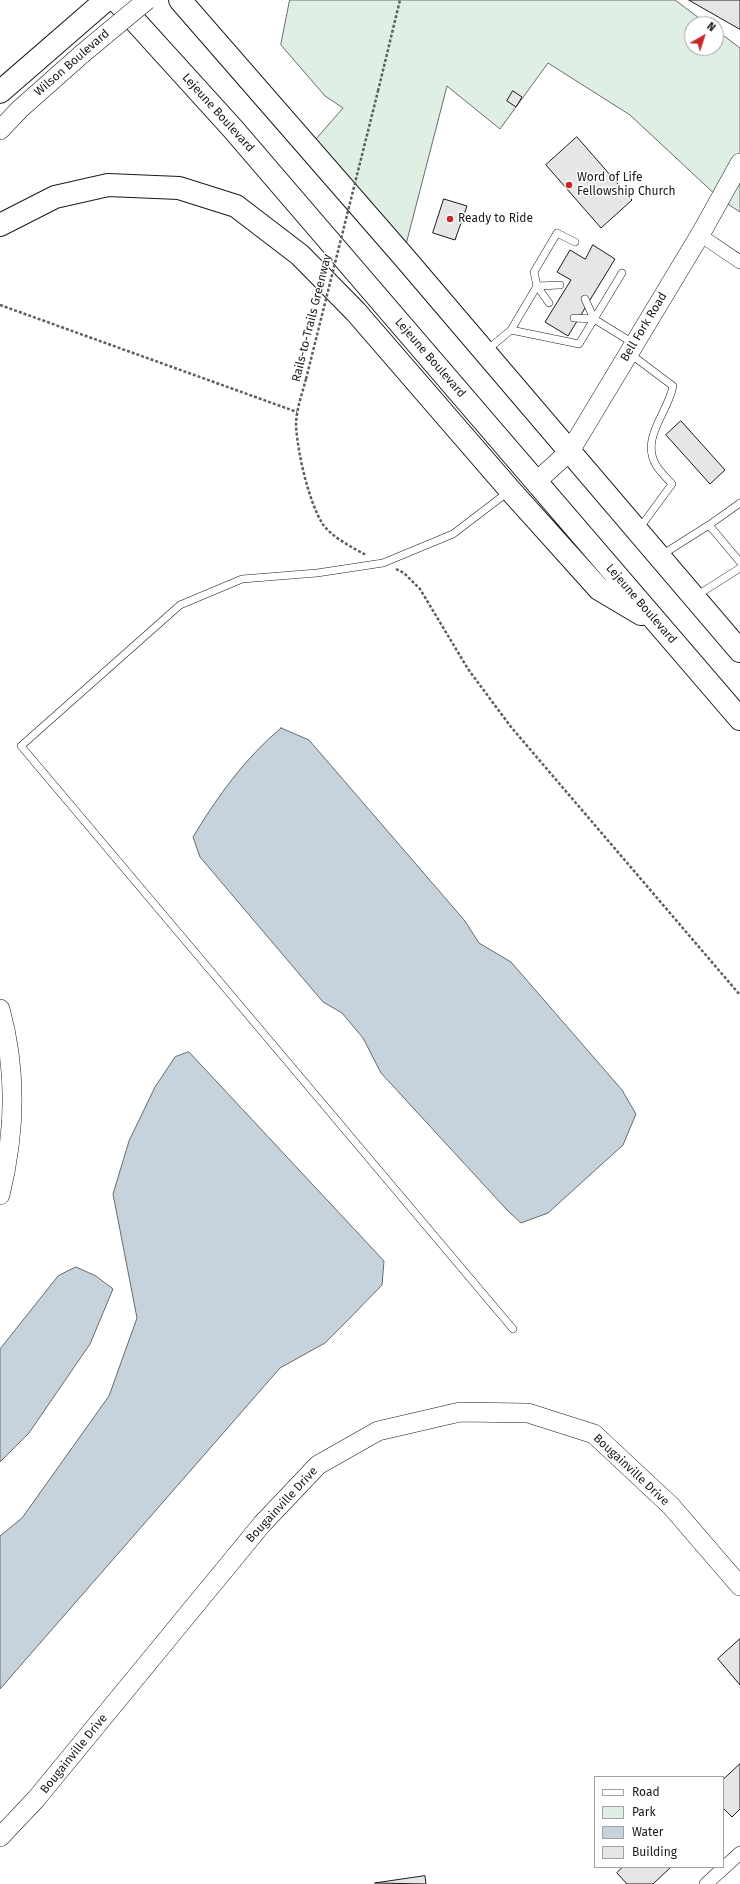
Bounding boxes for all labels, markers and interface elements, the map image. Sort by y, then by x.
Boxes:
north arrow [684,16,724,56]
text: N [704,20,718,34]
street label: Wilson Boulevard [32,27,112,99]
street label: Lejeune Boulevard [179,71,257,155]
place label: Word of Life Fellowship Church [577,171,676,199]
marker: Word of Life Fellowship Church [564,180,574,190]
place label: Ready to Ride [458,212,533,226]
marker: Ready to Ride [445,214,455,224]
street label: Rails-to-Trails Greenway [289,253,335,383]
street label: Bell Fork Road [618,290,670,364]
street label: Lejeune Boulevard [392,315,468,401]
street label: Lejeune Boulevard [603,561,679,647]
street label: Bougainville Drive [590,1431,672,1509]
street label: Bougainville Drive [243,1464,321,1546]
street label: Bougainville Drive [37,1711,111,1797]
legend [594,1776,724,1868]
text: Road [632,1785,660,1799]
text: Park [632,1805,656,1819]
text: Water [632,1825,663,1839]
text: Building [632,1845,677,1859]

